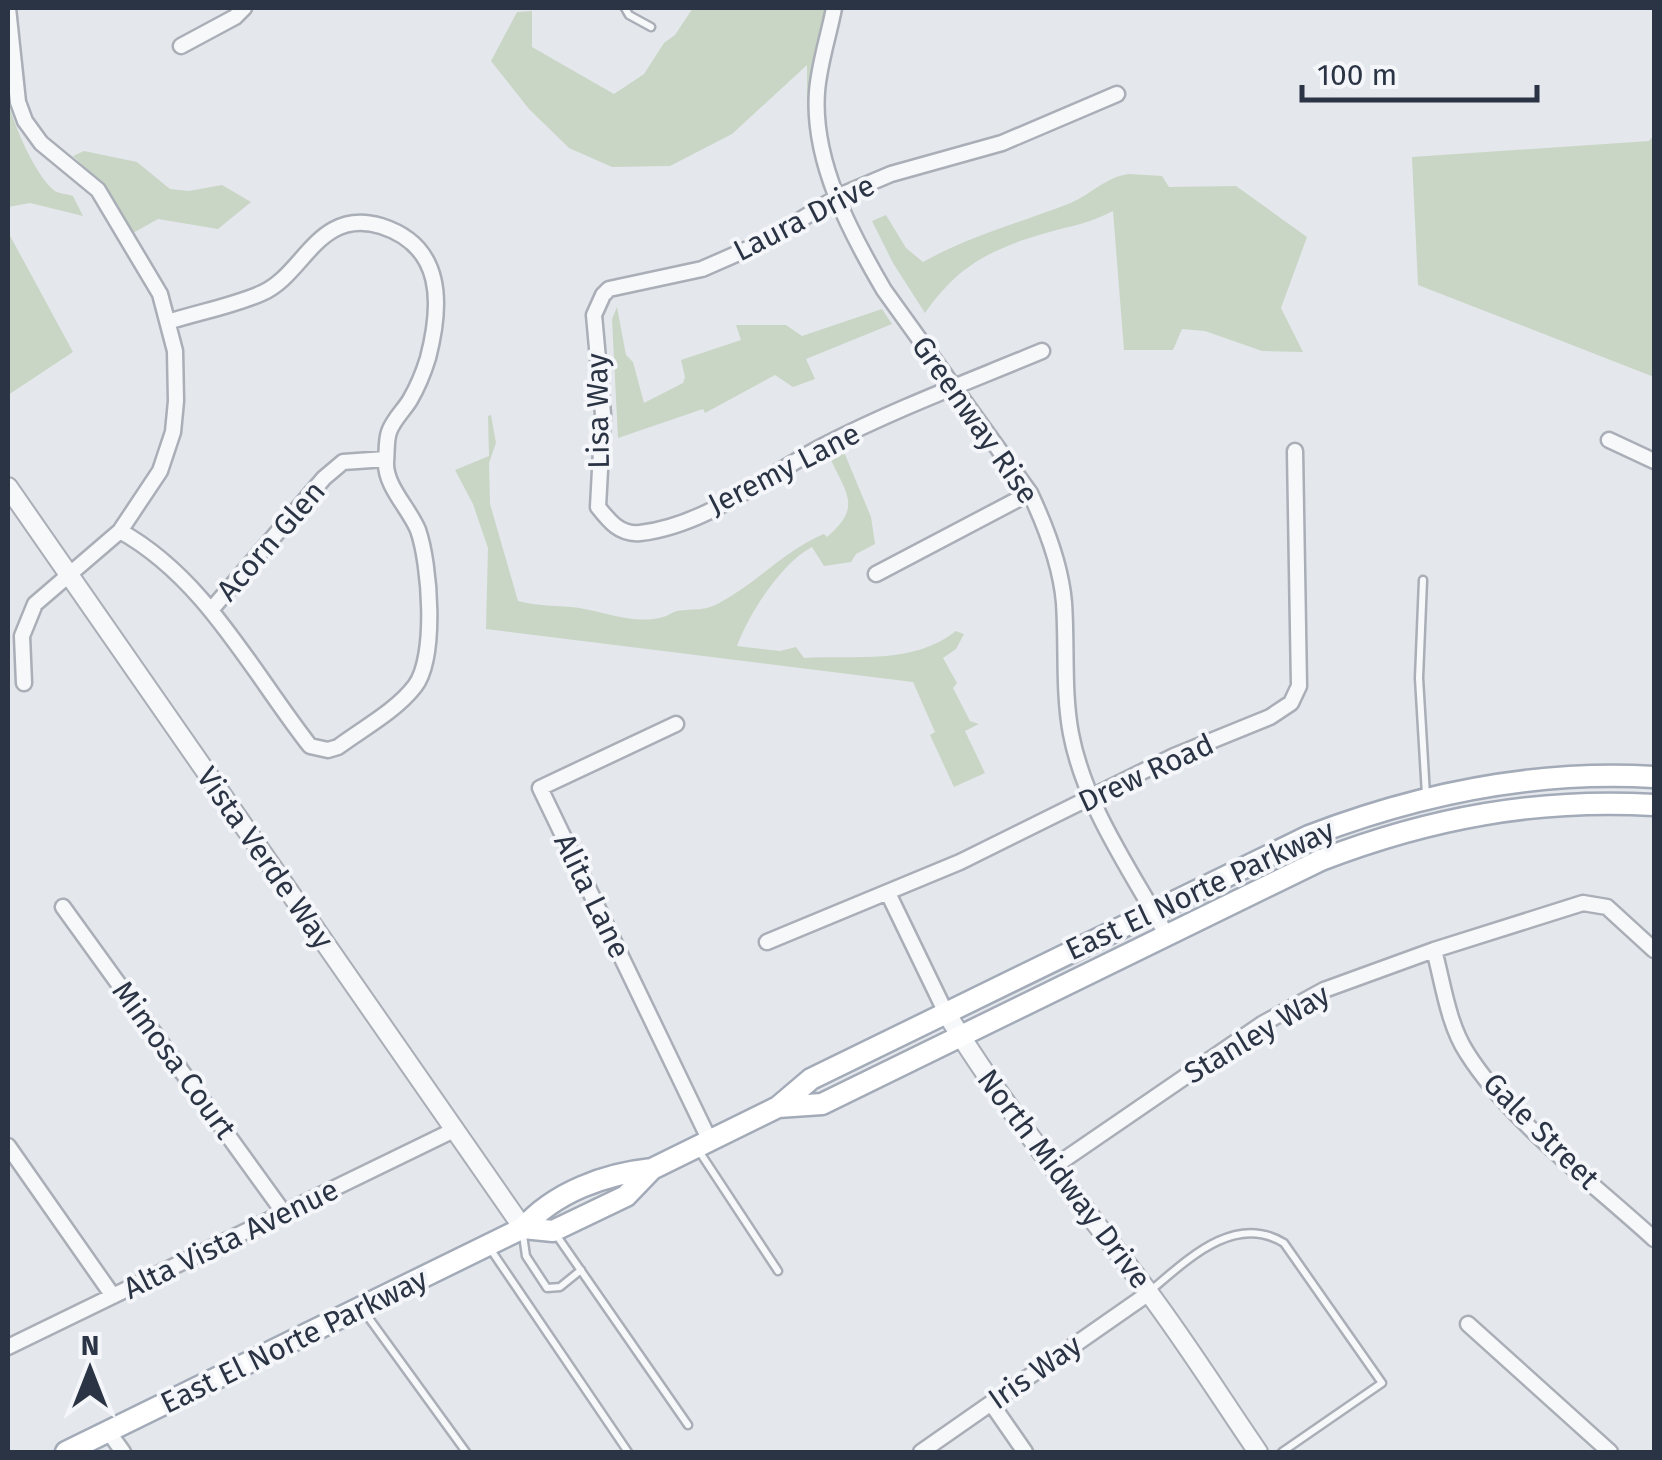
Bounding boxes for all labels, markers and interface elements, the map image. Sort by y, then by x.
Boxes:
scale bar [1302,40,1537,102]
text: 100 m [1317,57,1397,93]
street label: Laura Drive [727,167,881,269]
street label: Greenway Rise [904,329,1046,511]
street label: Lisa Way [579,353,617,469]
street label: Jeremy Lane [702,415,866,523]
street label: Acorn Glen [209,474,333,608]
street label: Drew Road [1073,726,1219,820]
street label: Vista Verde Way [189,760,341,956]
street label: East El Norte Parkway [1060,812,1340,968]
street label: Alita Lane [546,828,638,964]
street label: Mimosa Court [105,974,243,1146]
street label: Stanley Way [1178,976,1336,1091]
street label: North Midway Drive [970,1062,1158,1296]
street label: Gale Street [1475,1065,1607,1197]
street label: Alta Vista Avenue [118,1171,344,1307]
street label: East El Norte Parkway [155,1261,433,1421]
north arrow [40,1320,140,1420]
street label: Iris Way [982,1327,1089,1417]
text: N [81,1329,99,1362]

